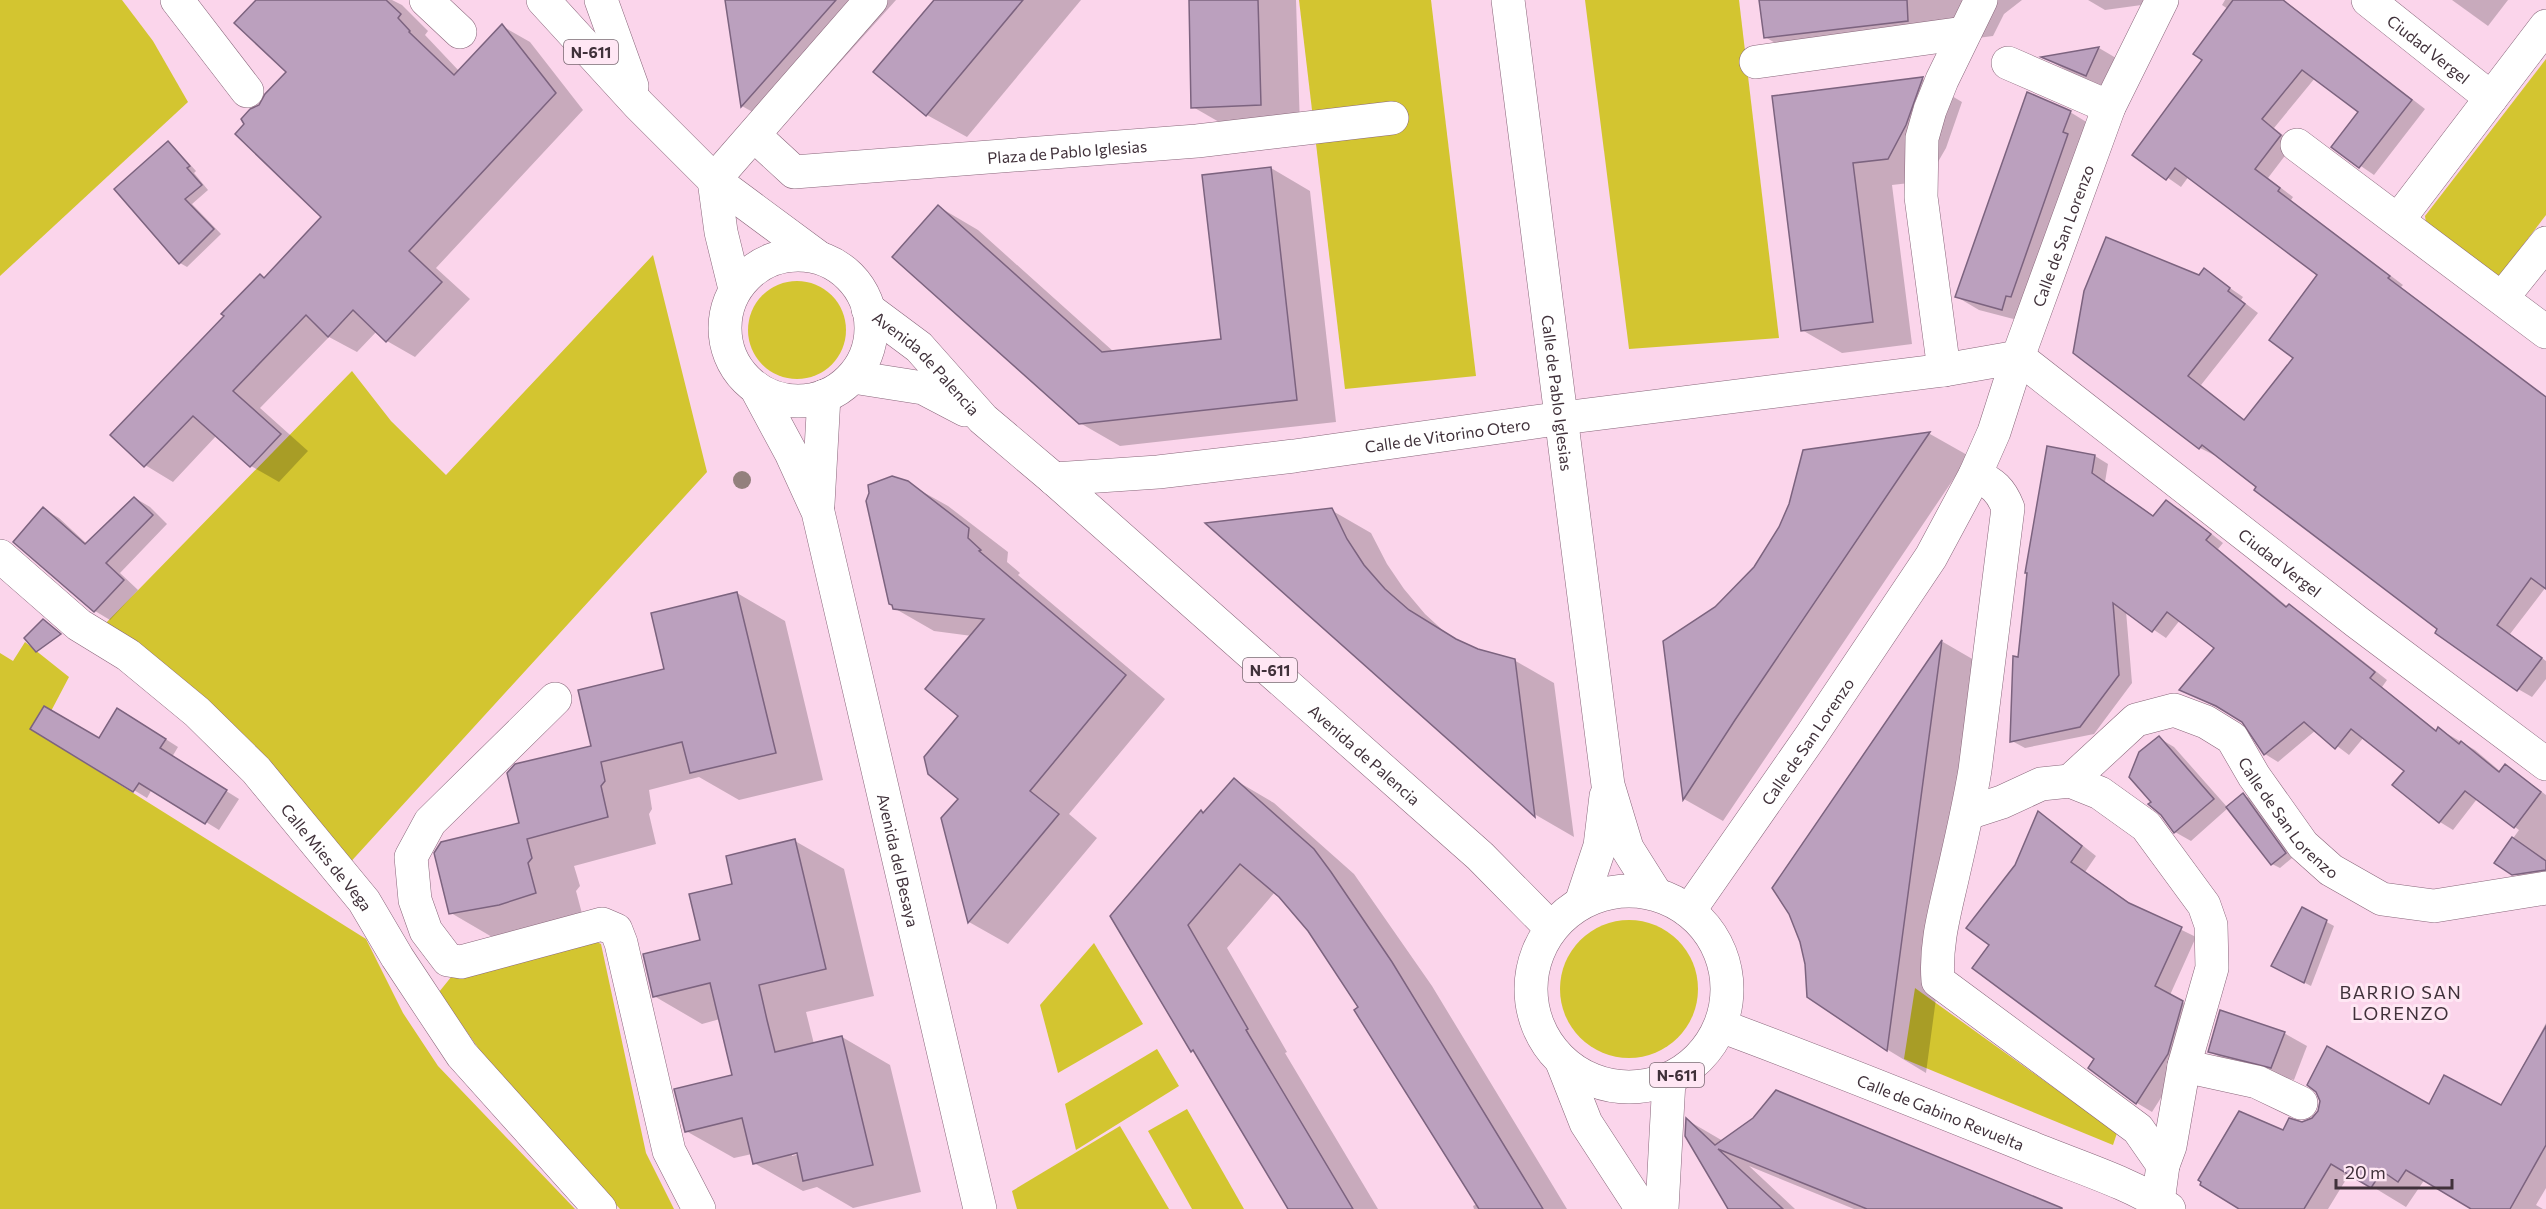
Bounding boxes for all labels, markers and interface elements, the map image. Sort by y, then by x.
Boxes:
street label: Ciudad Vergel [2384,10,2474,87]
road number: N-611 [564,40,618,64]
street label: Plaza de Pablo Iglesias [987,135,1148,167]
street label: Calle de San Lorenzo [2028,162,2097,309]
street label: Avenida de Palencia [869,307,984,419]
street label: Calle de Pablo Iglesias [1539,314,1577,472]
street label: Calle de Vitorino Otero [1363,413,1531,455]
street label: Ciudad Vergel [2235,524,2326,600]
road number: N-611 [1243,658,1297,682]
street label: Calle de San Lorenzo [1757,674,1857,808]
street label: Avenida de Palencia [1305,700,1424,808]
street label: Calle de San Lorenzo [2235,753,2342,882]
street label: Avenida del Besaya [874,791,924,929]
street label: Calle Mies de Vega [278,799,377,914]
district label: BARRIO SAN LORENZO [2340,981,2462,1024]
road number: N-611 [1650,1063,1704,1087]
street label: Calle de Gabino Revuelta [1855,1070,2027,1154]
scale bar [2336,1152,2452,1190]
text: 20 m [2345,1161,2386,1183]

